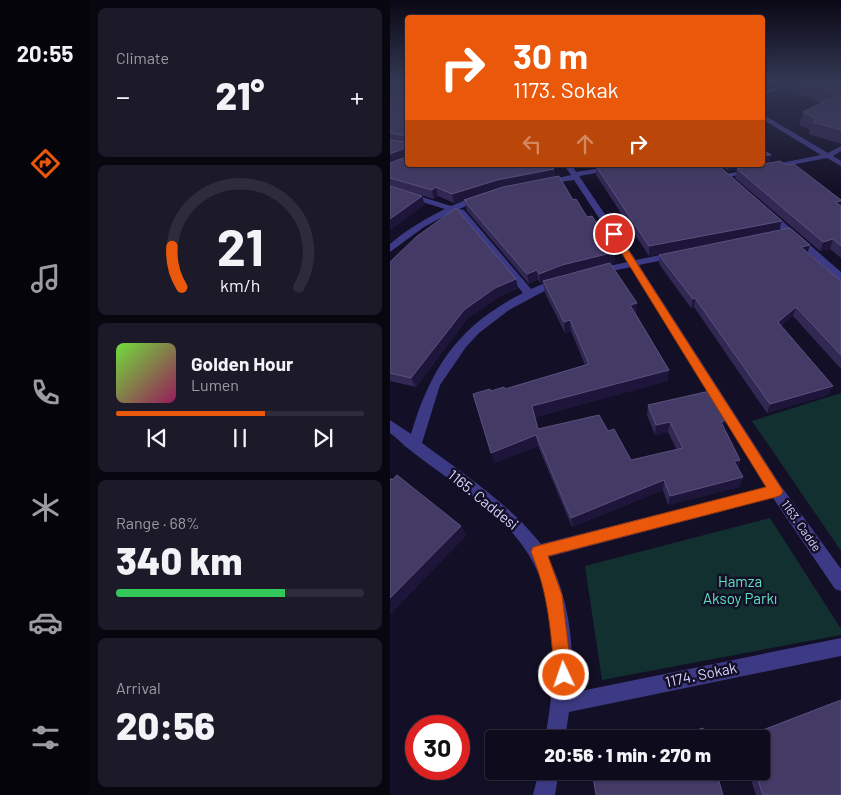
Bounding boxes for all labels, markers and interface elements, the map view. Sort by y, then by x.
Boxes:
text: 30 m [513,34,588,76]
icon: right [430,35,495,100]
text: 20:55 [17,40,73,66]
text: Climate [116,48,169,67]
text: 21° [215,72,265,118]
text: 1173. Sokak [513,76,619,102]
text: − [116,79,130,113]
text: + [350,79,364,113]
icon: left [518,130,546,158]
icon: ahead [571,130,599,158]
icon: right [624,130,652,158]
icon: directions [28,146,63,181]
pin [593,213,635,255]
text: 21 [216,214,264,276]
icon: arrive [600,220,628,248]
icon: music [28,261,63,296]
text: km/h [220,274,260,296]
text: Golden Hour [191,352,293,375]
icon: phone [28,375,63,410]
text: Lumen [191,375,239,394]
icon: previous [143,424,171,452]
icon: pause [226,424,254,452]
icon: next [309,424,337,452]
street label: 1165. Caddesi [445,465,522,533]
icon: climate [28,490,63,525]
street label: 1163. Cadde [779,497,825,554]
text: Range · 68% [116,513,200,532]
text: 340 km [116,537,242,583]
park label: Hamza Aksoy Parkı [703,572,777,607]
icon: car [28,605,63,640]
position arrow [537,648,589,700]
street label: 1174. Sokak [663,658,739,690]
text: Arrival [116,678,161,697]
text: 20:56 [116,702,215,748]
speed limit sign: 30 [405,715,470,780]
icon: filters [28,720,63,755]
text: 20:56 · 1 min · 270 m [544,743,711,766]

